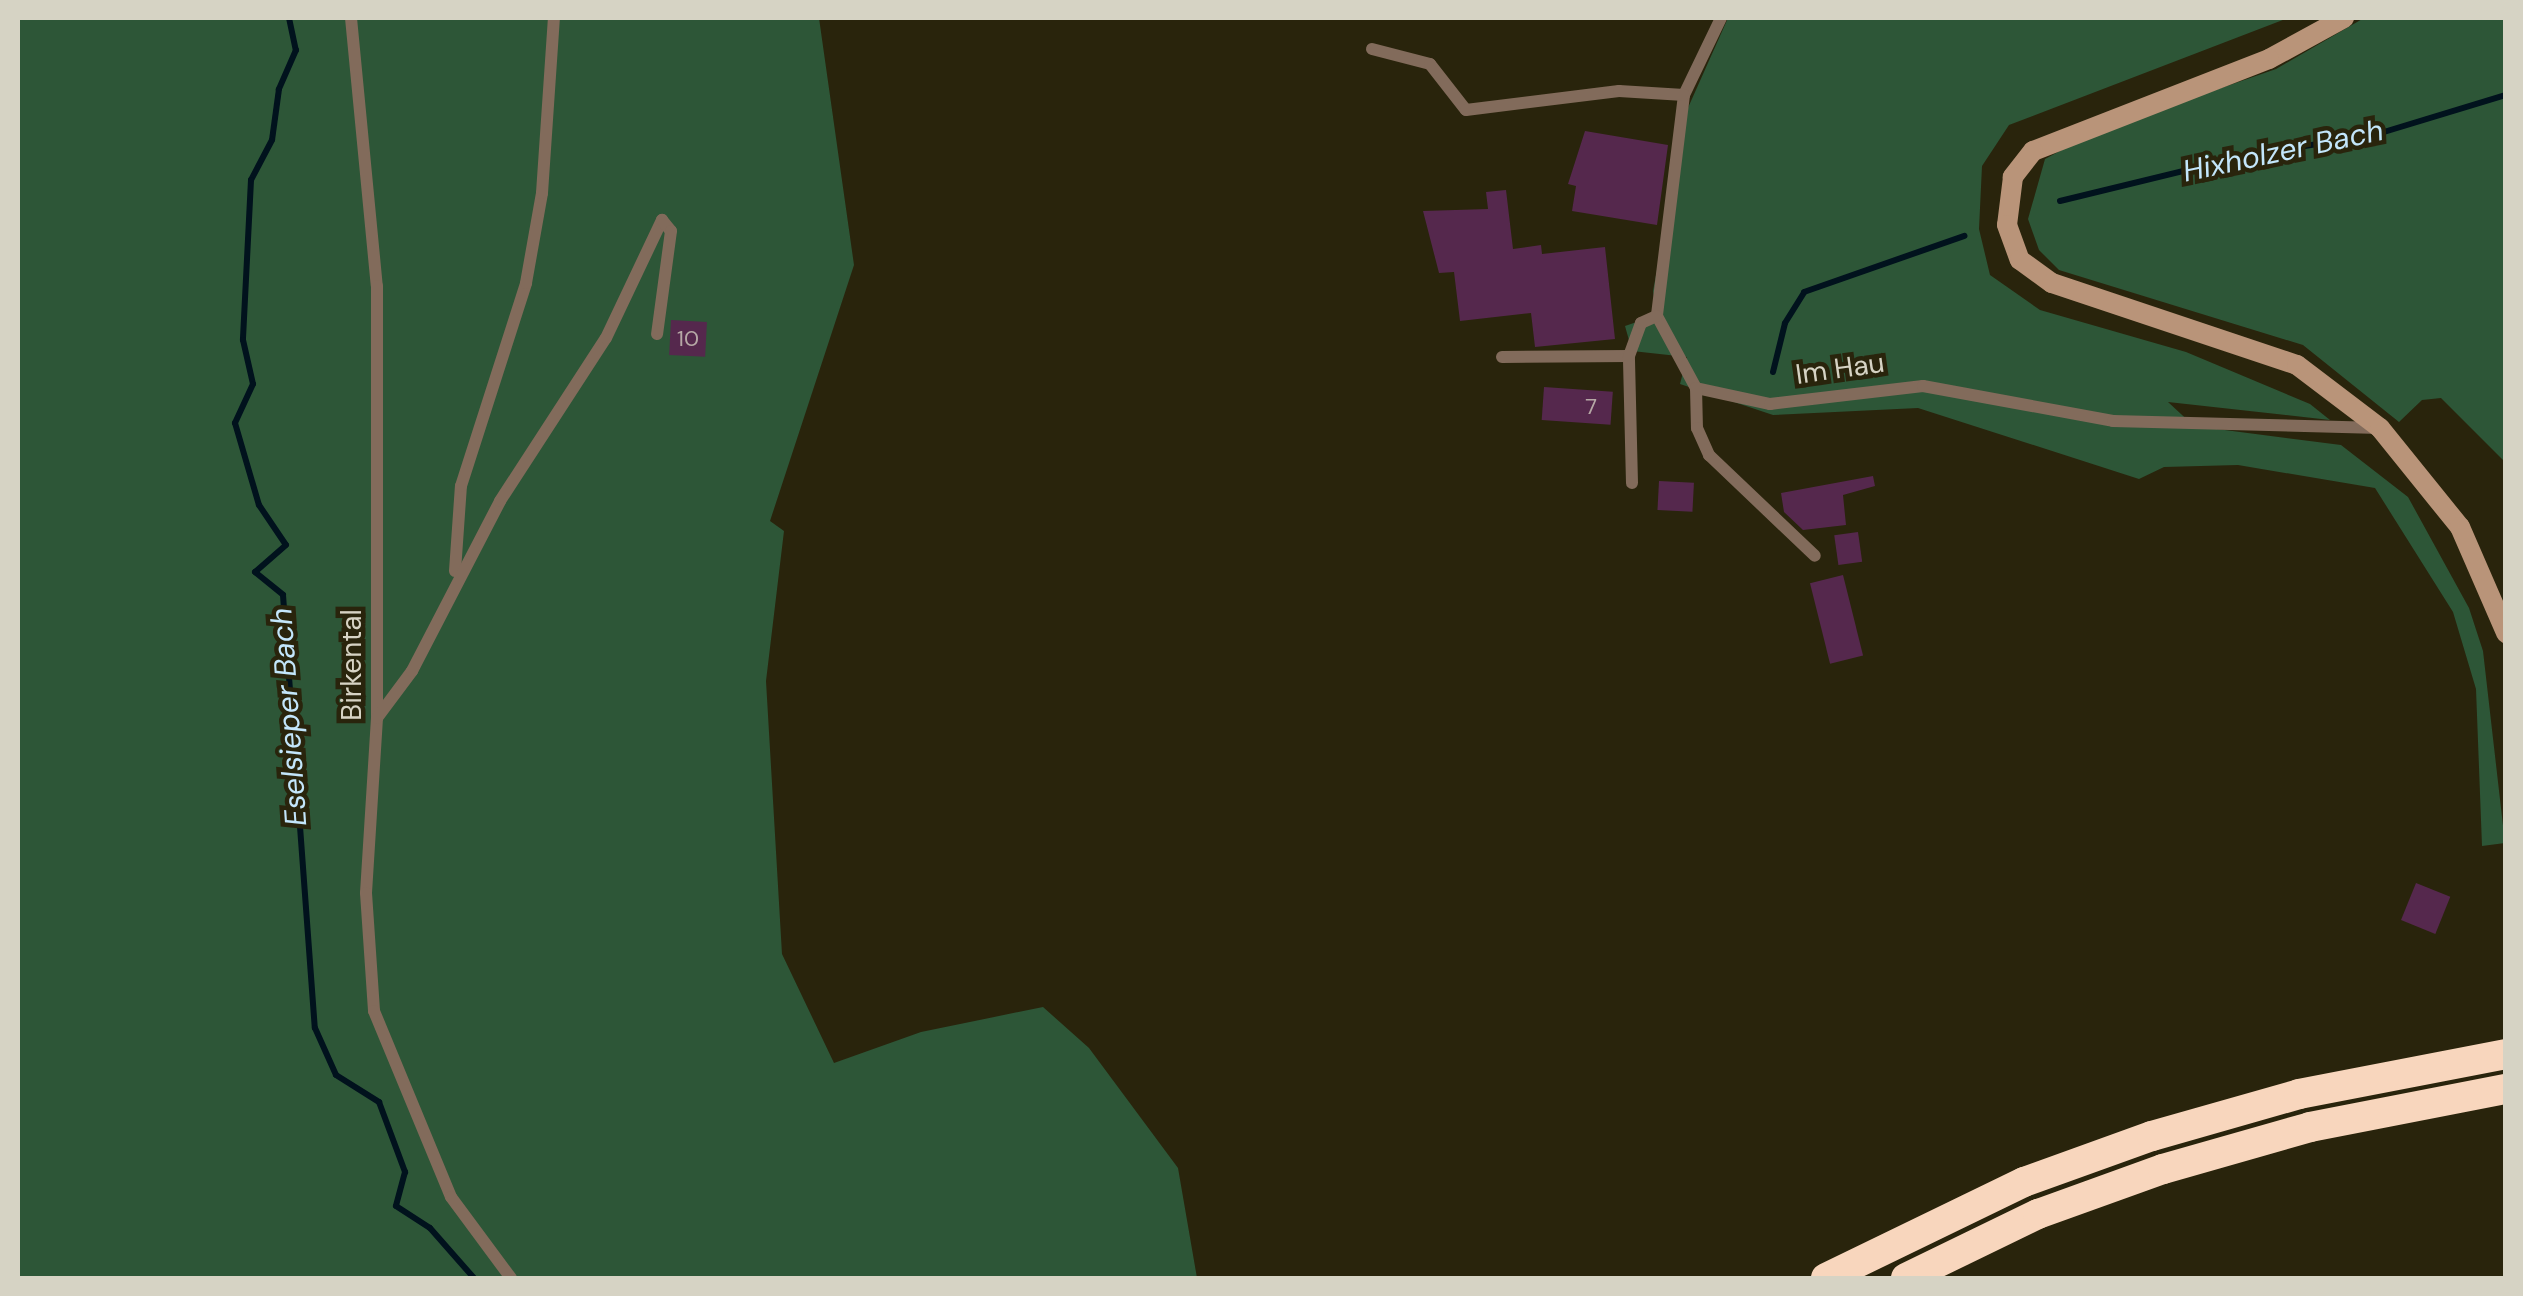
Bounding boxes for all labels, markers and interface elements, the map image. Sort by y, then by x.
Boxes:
water label: Hixholzer Bach [2179,112,2387,190]
house number: 10 [677,326,699,352]
street label: Im Hau [1793,346,1887,392]
house number: 7 [1585,394,1597,420]
water label: Eselsieper Bach [263,607,315,827]
street label: Birkental [335,609,369,721]

